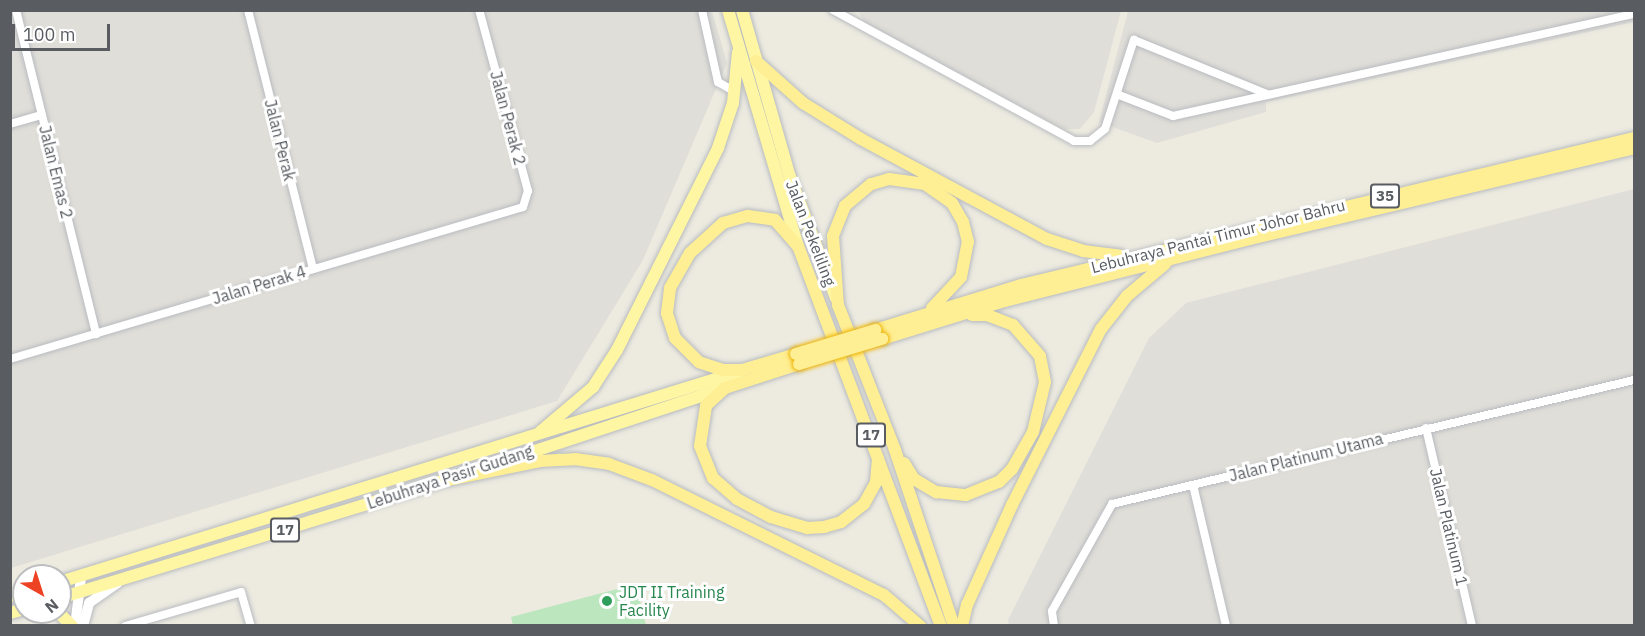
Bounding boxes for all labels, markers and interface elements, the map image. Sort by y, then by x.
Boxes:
scale bar [15,12,112,50]
text: 100 m [23,23,75,46]
street label: Jalan Perak 2 [486,69,530,167]
street label: Jalan Perak [261,97,299,183]
street label: Jalan Emas 2 [35,123,77,221]
street label: Jalan Pekeliling [782,177,840,289]
road number: 35 [1370,184,1400,208]
street label: Lebuhraya Pantai Timur Johor Bahru [1089,195,1347,277]
street label: Jalan Perak 4 [210,262,308,308]
road number: 17 [856,423,886,447]
street label: Jalan Platinum Utama [1227,429,1385,485]
street label: Lebuhraya Pasir Gudang [365,441,535,513]
street label: Jalan Platinum 1 [1426,466,1472,588]
road number: 17 [270,518,300,542]
north arrow [12,564,72,624]
place label: JDT II Training Facility [619,582,724,620]
marker: JDT II Training Facility [600,594,614,608]
text: N [41,595,63,618]

